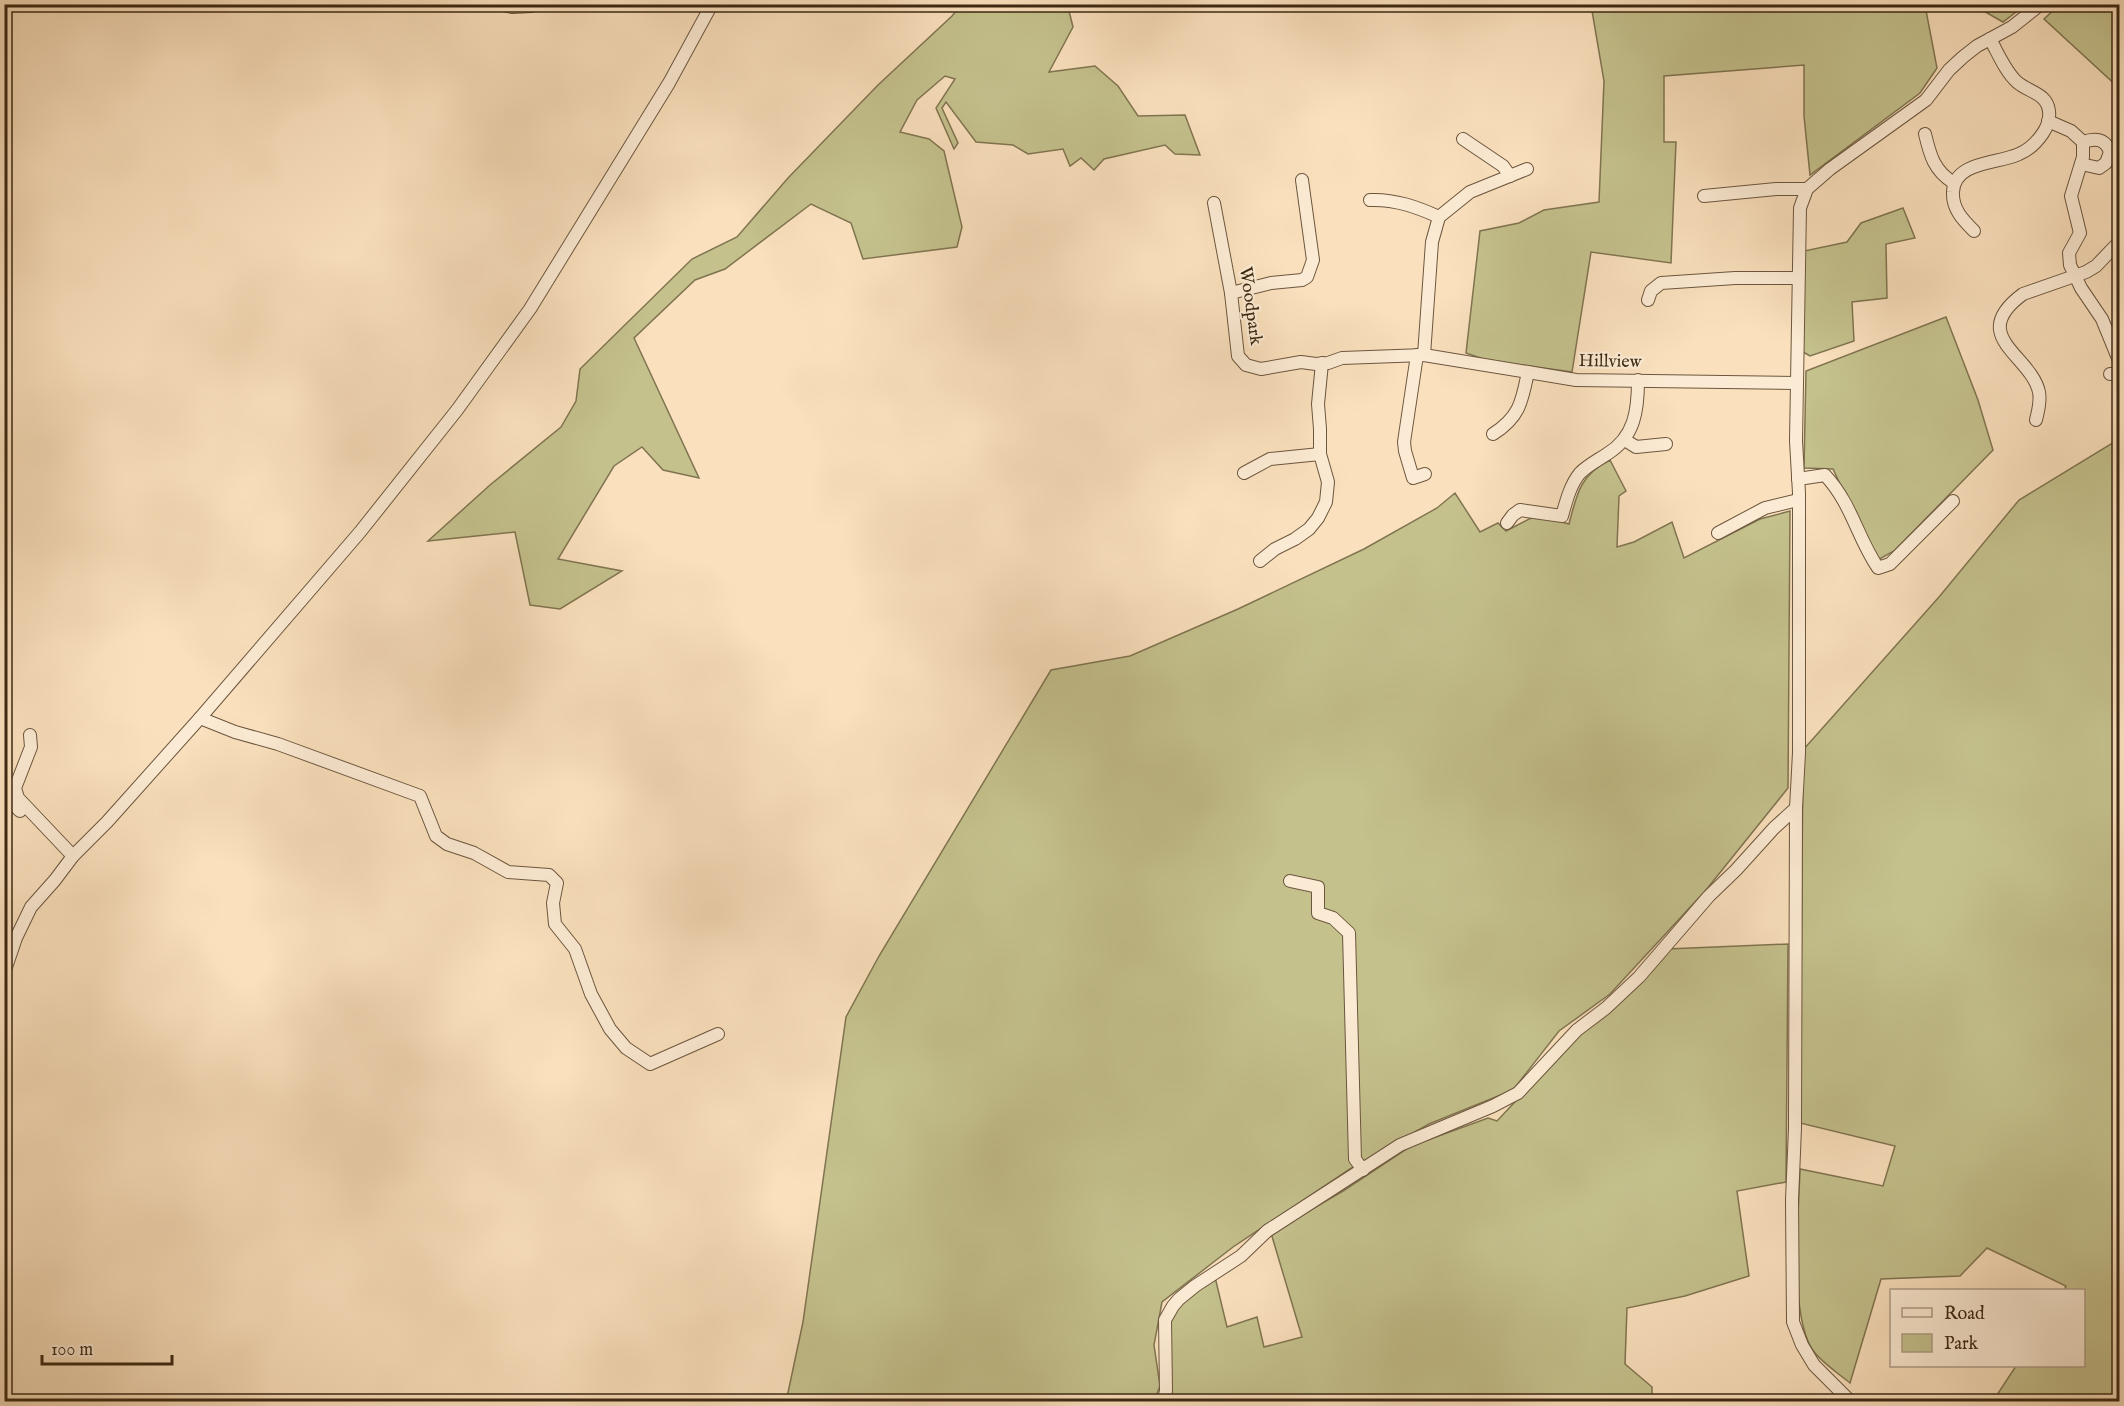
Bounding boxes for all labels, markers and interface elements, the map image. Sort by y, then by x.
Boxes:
street label: Woodpark [1233,265,1267,347]
street label: Hillview [1578,350,1643,374]
legend [1890,1289,2085,1367]
text: Road [1944,1303,1985,1326]
scale bar [42,1328,172,1366]
text: Park [1944,1333,1979,1356]
text: 100 m [51,1339,93,1362]

